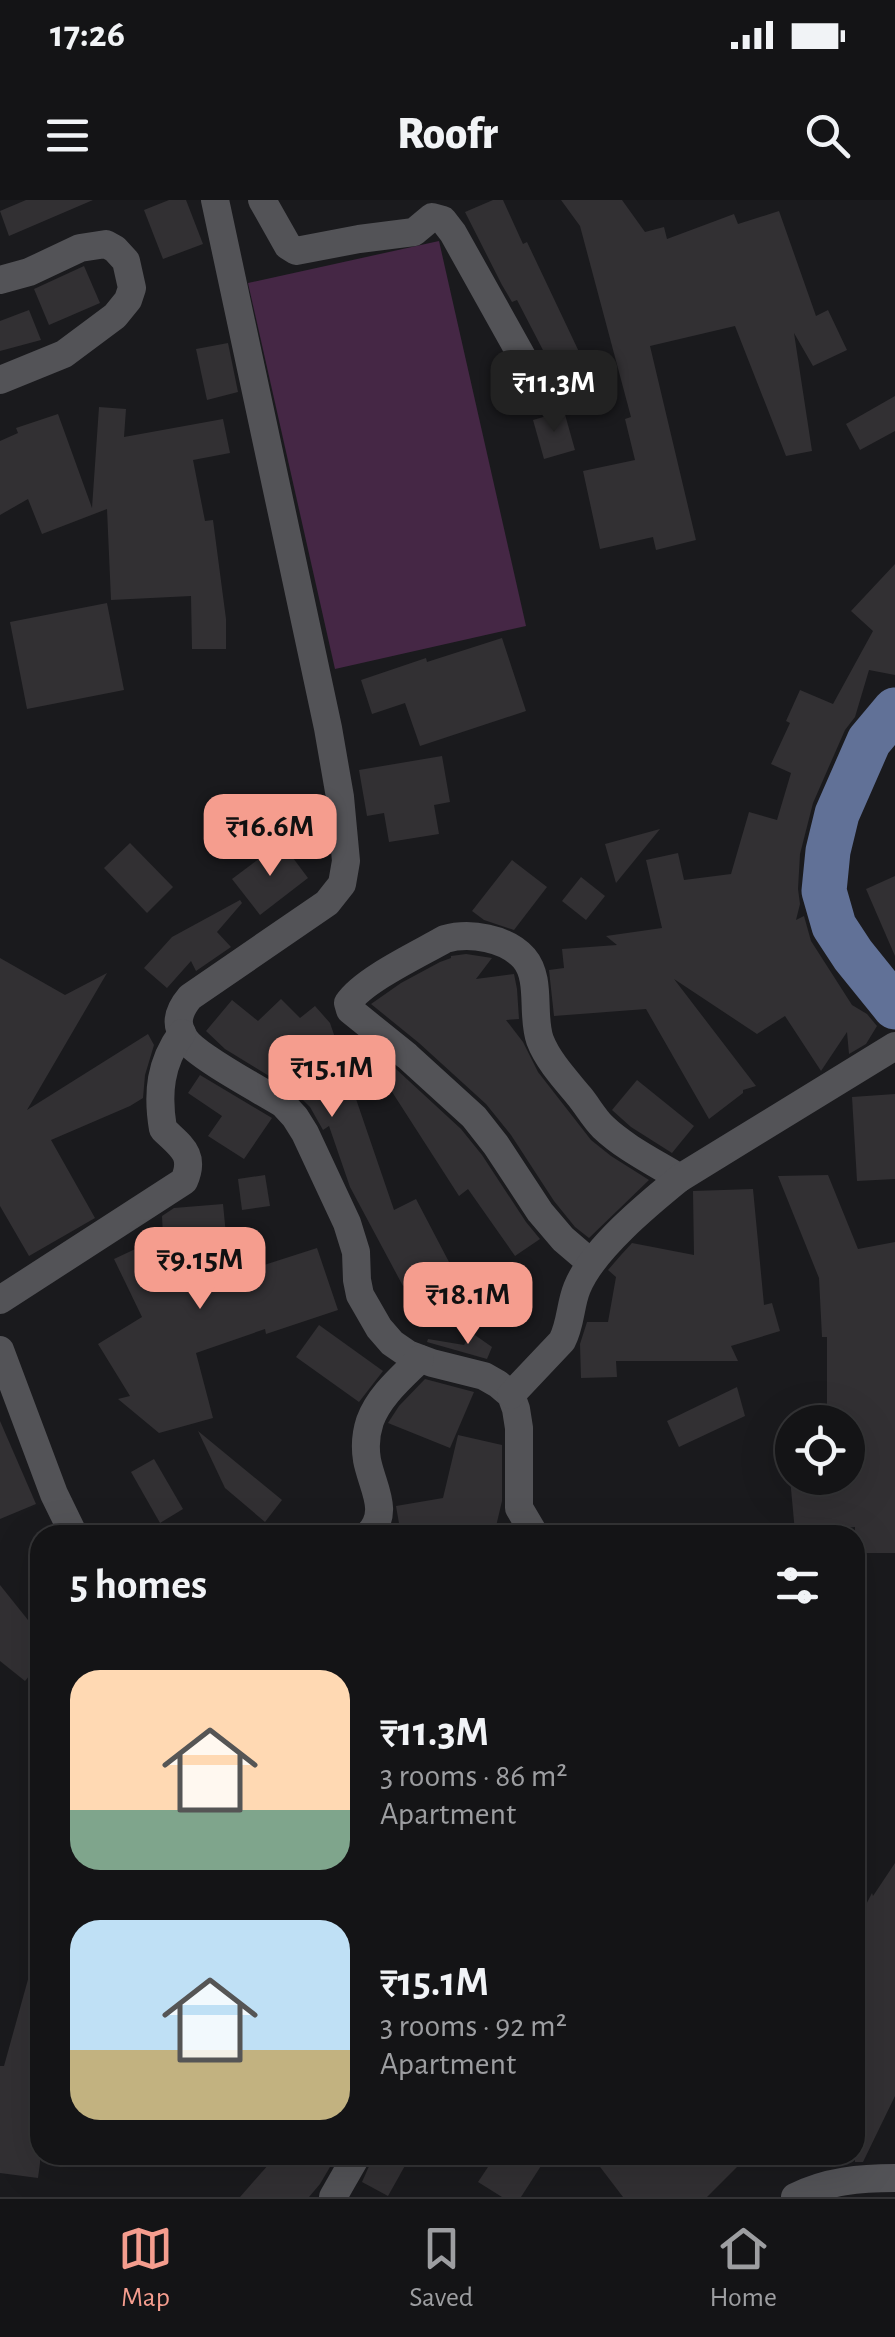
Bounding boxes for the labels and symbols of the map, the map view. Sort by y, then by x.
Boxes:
pin: ₹11.3M [473,350,635,435]
pin: ₹16.6M [189,794,351,879]
pin: ₹15.1M [251,1035,413,1120]
pin: ₹9.15M [119,1227,281,1312]
pin: ₹18.1M [387,1262,549,1347]

